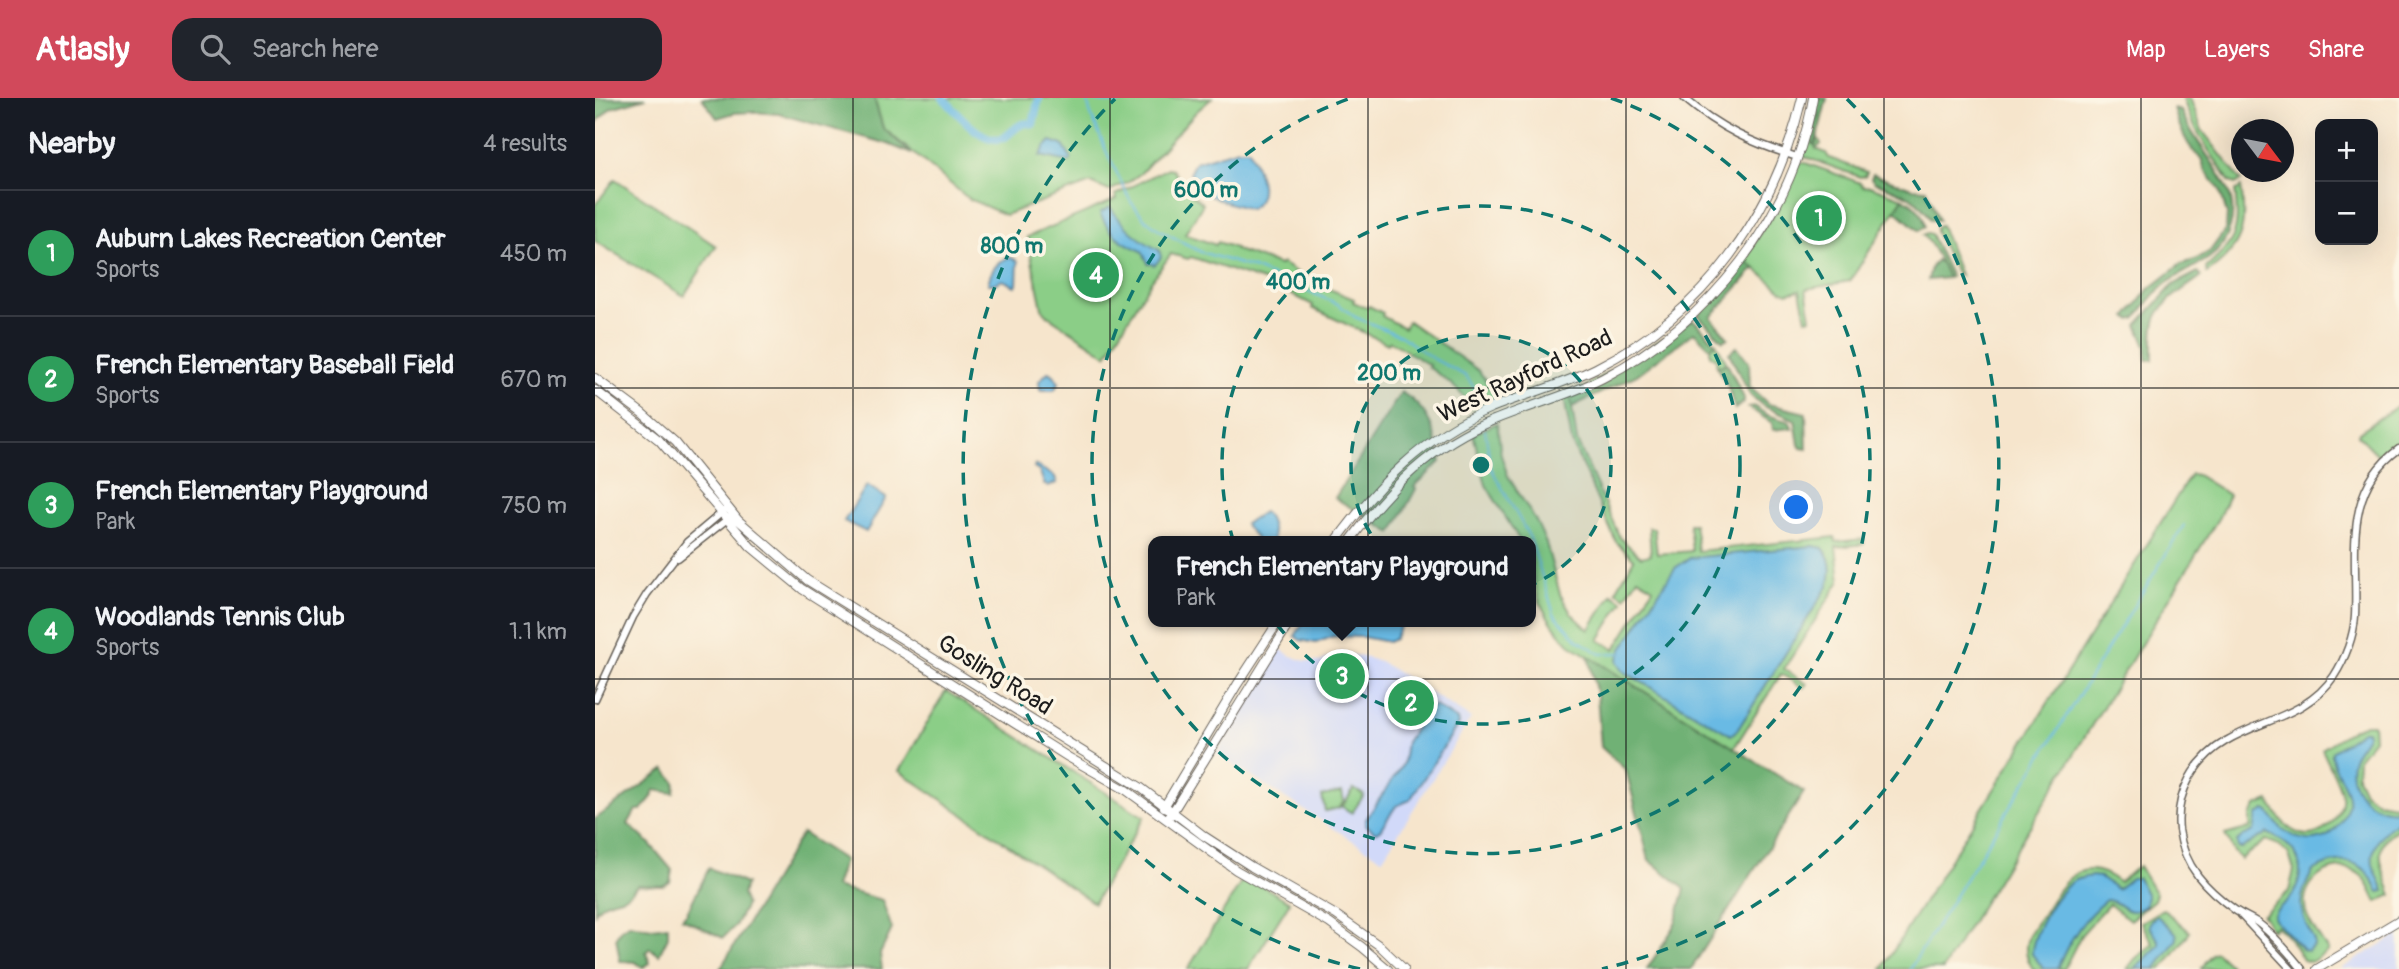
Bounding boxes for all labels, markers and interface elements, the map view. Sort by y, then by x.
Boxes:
search box [172,18,662,81]
text: Atlasly [35,29,130,70]
icon: search [196,30,234,68]
text: Search here [252,33,379,65]
text: Map [2126,35,2166,64]
text: Layers [2204,35,2270,64]
text: Share [2308,35,2364,64]
north arrow [2231,119,2294,182]
map controls [2315,119,2378,245]
button: + [2315,119,2378,182]
text: Nearby [28,125,115,162]
text: 4 results [483,129,567,158]
text: 600 m [1174,177,1238,204]
button: − [2315,182,2378,245]
pin: 1 [1796,192,1842,244]
text: Auburn Lakes Recreation Center [95,223,446,255]
text: 800 m [981,233,1044,260]
text: 1 [47,239,56,268]
text: 450 m [500,239,567,268]
pin: 4 [1073,249,1119,301]
text: Sports [95,255,159,284]
text: 400 m [1266,269,1330,296]
street label: West Rayford Road [1433,323,1617,429]
text: French Elementary Baseball Field [95,349,454,381]
text: 200 m [1357,360,1421,387]
text: 2 [45,365,57,394]
text: 670 m [501,365,567,394]
text: Sports [95,381,159,410]
centre of rings [1469,453,1493,477]
text: French Elementary Playground [95,475,428,507]
your location [1779,490,1813,524]
text: 3 [45,491,57,520]
text: 750 m [501,491,567,520]
text: Park [95,507,135,536]
popup [1148,536,1536,627]
text: French Elementary Playground [1175,551,1509,583]
text: Park [1175,583,1216,612]
text: Woodlands Tennis Club [95,601,345,633]
text: 4 [44,617,58,646]
text: 1.1 km [509,617,567,646]
street label: Gosling Road [932,628,1058,722]
text: Sports [95,633,159,662]
pin: 3 [1319,650,1365,702]
pin: 2 [1388,677,1434,729]

